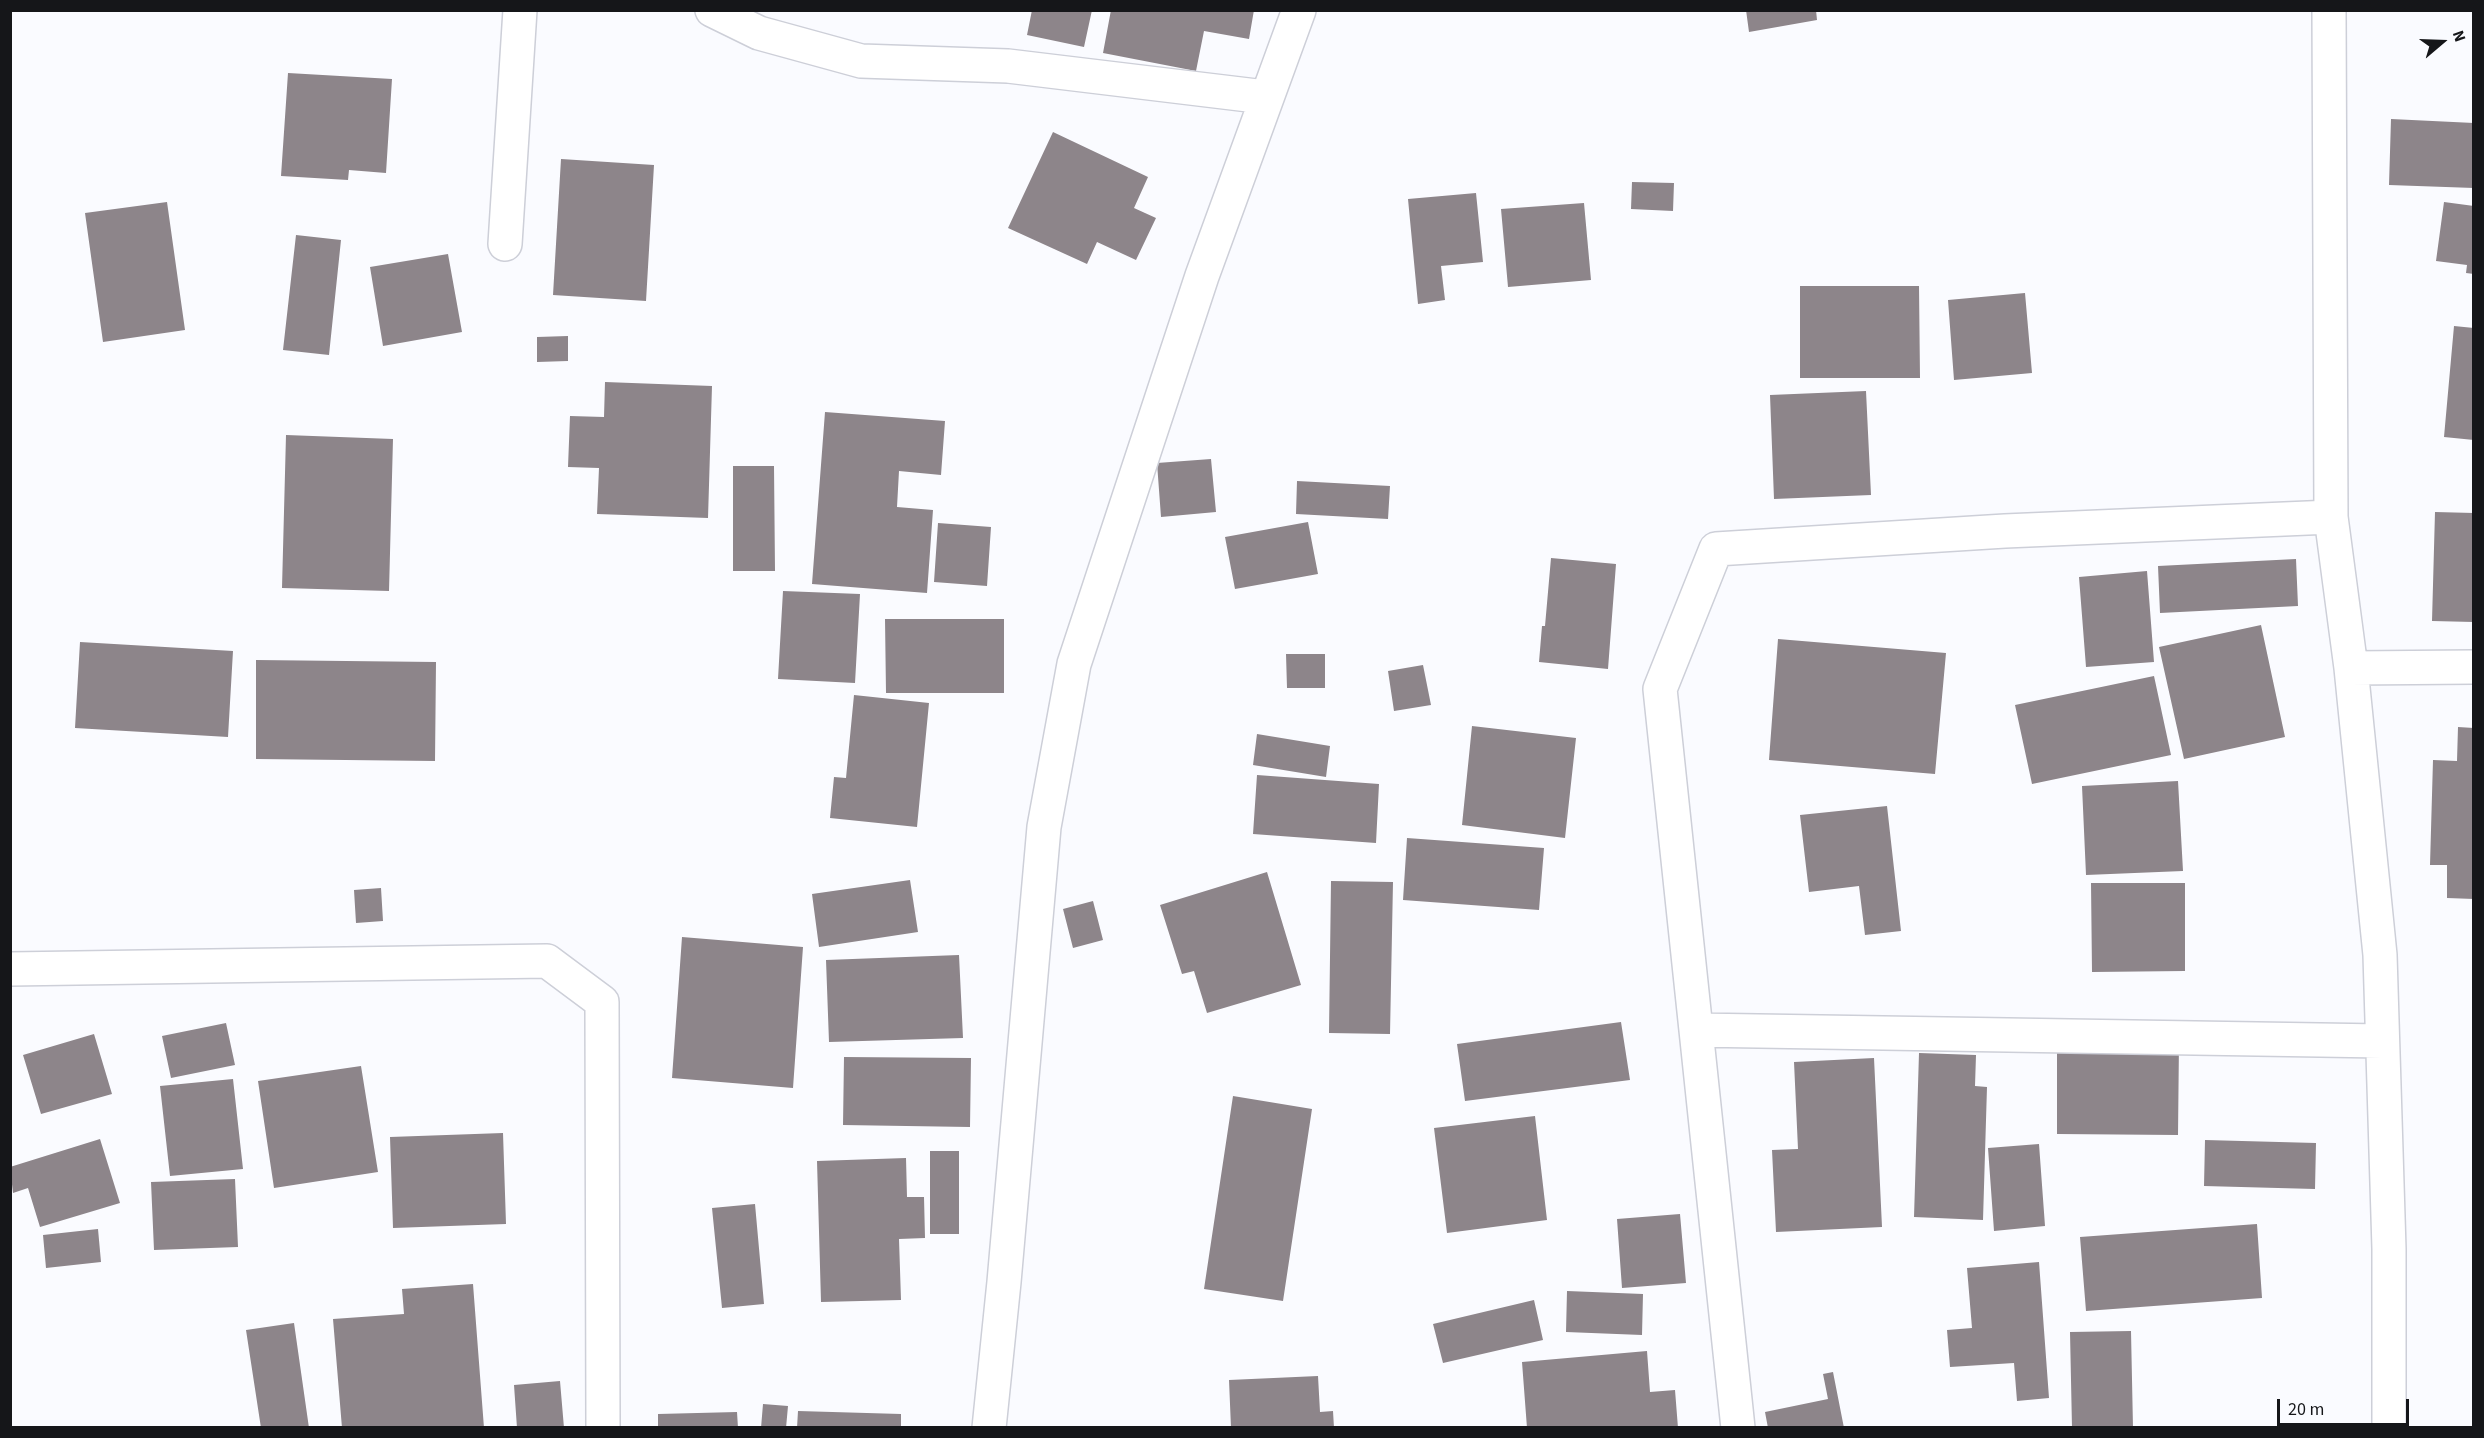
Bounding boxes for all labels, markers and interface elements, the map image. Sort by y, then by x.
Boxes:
north arrow [2412,12,2472,72]
text: N [2447,28,2471,45]
scale bar [2280,1387,2412,1425]
text: 20 m [2288,1397,2324,1422]

